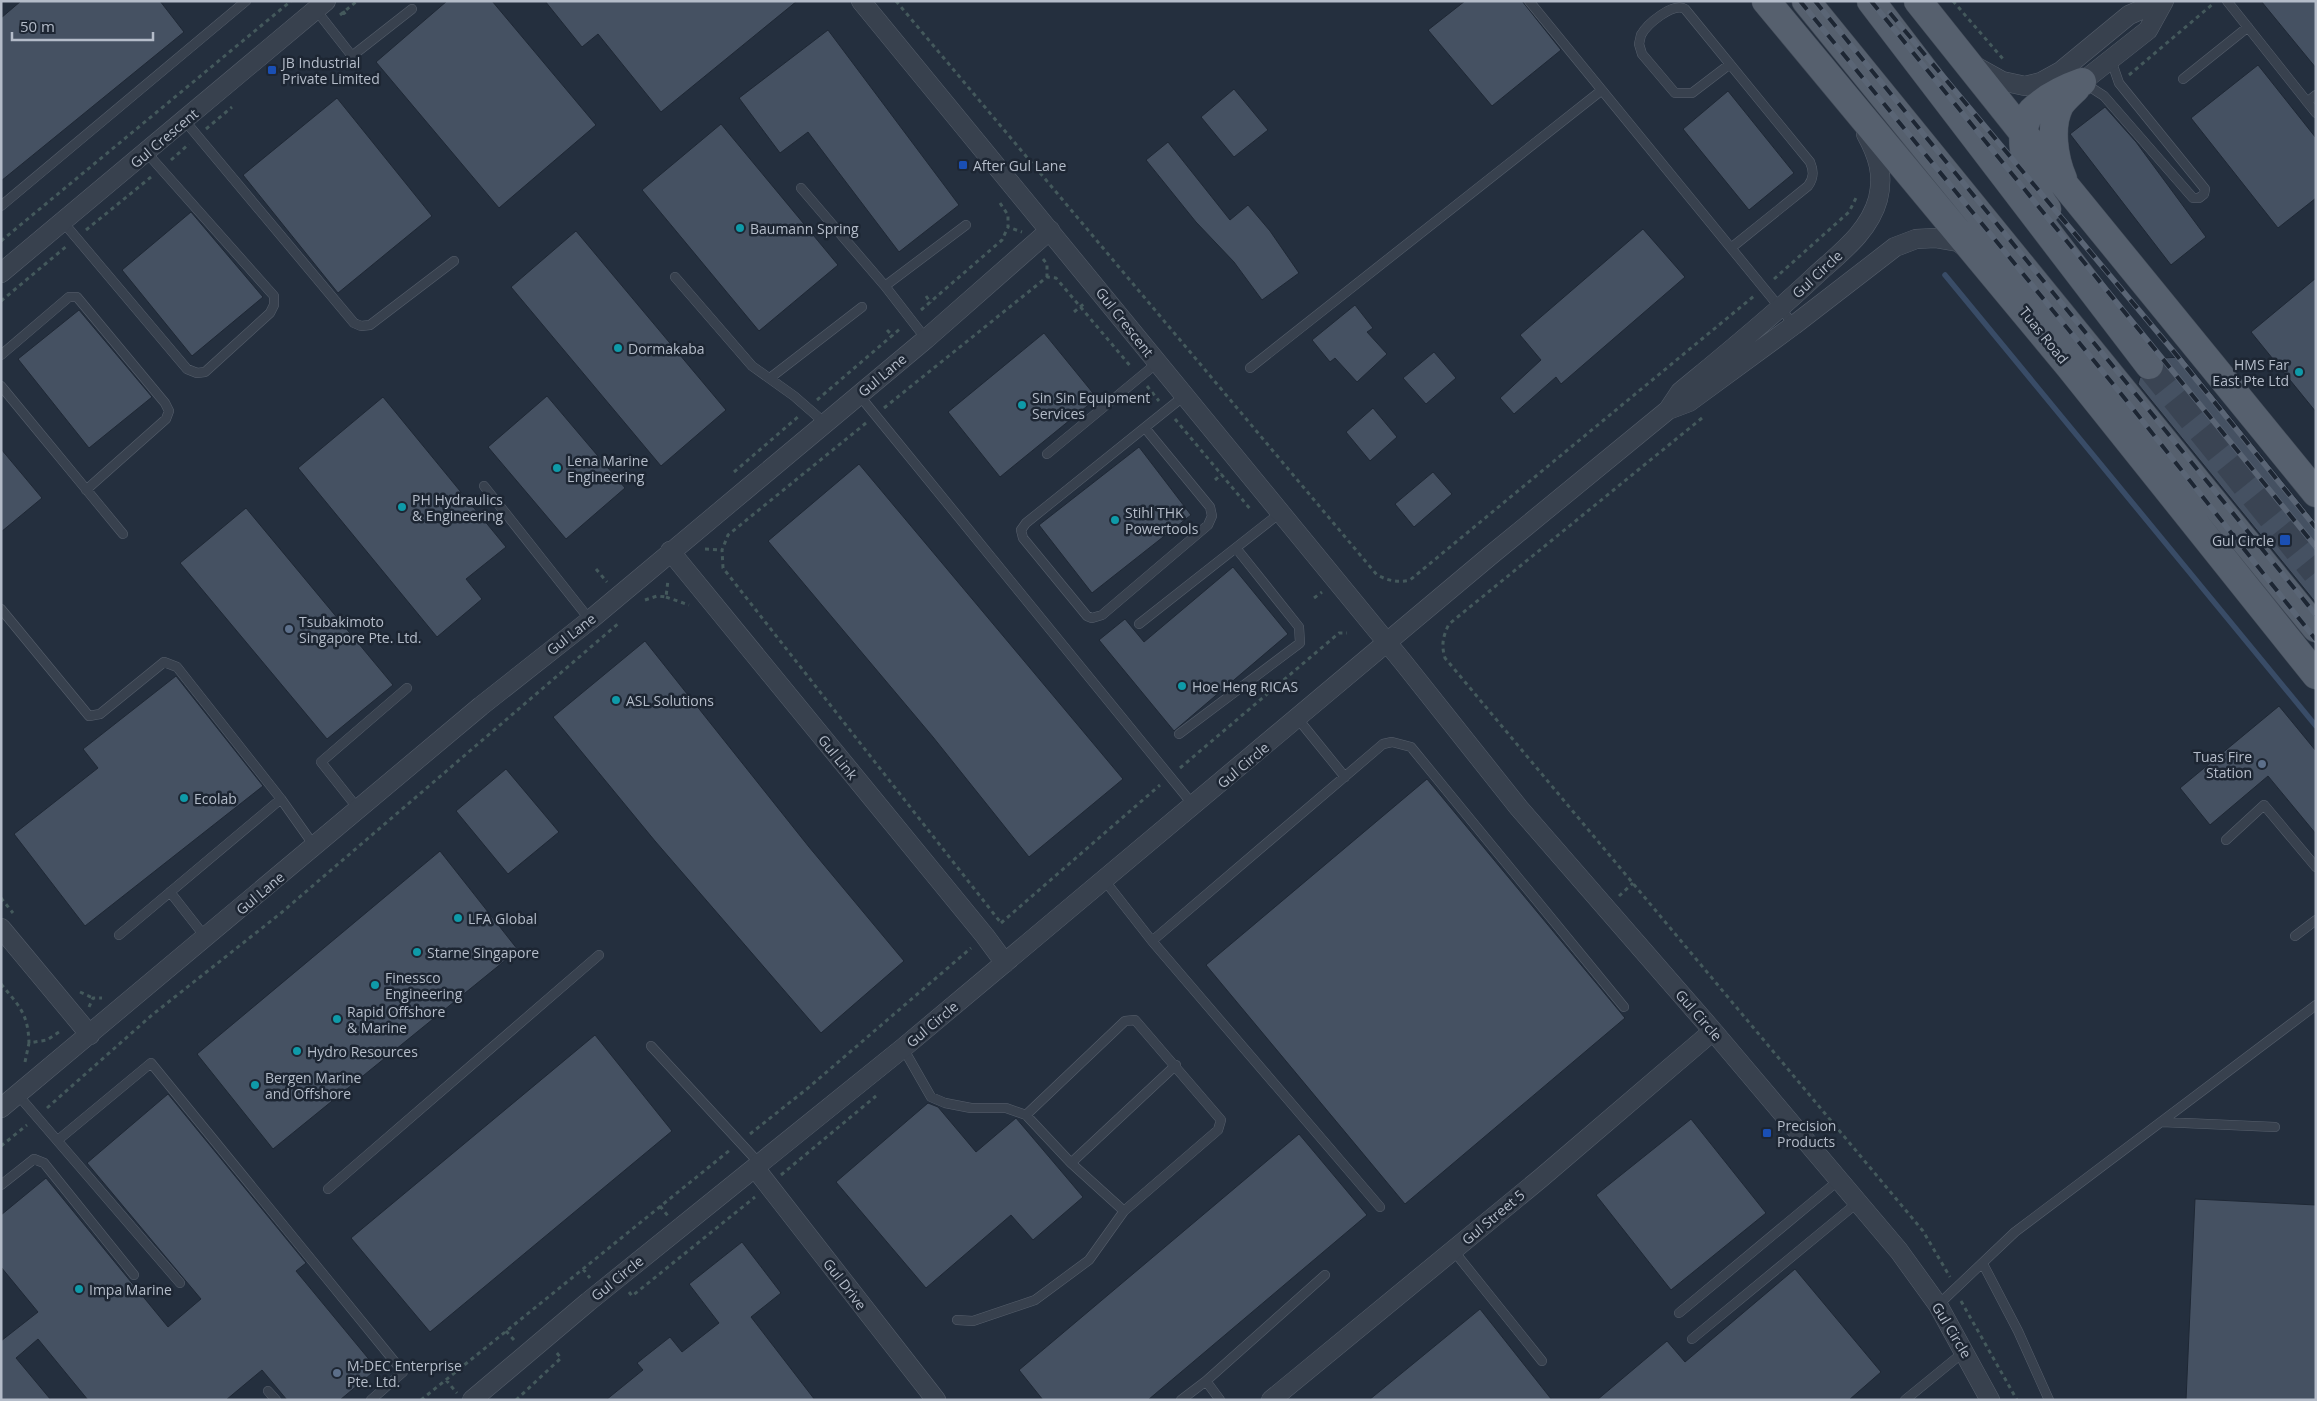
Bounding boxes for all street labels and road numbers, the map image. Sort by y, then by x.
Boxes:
street label: Gul Crescent [126,104,202,172]
street label: Gul Circle [1788,246,1846,302]
street label: Gul Crescent [1092,283,1158,361]
street label: Tuas Road [2015,303,2073,367]
street label: Gul Lane [854,349,910,401]
street label: Gul Lane [543,609,600,659]
street label: Gul Link [814,731,862,784]
street label: Gul Circle [1213,738,1273,792]
street label: Gul Lane [232,867,288,919]
street label: Gul Circle [1671,985,1727,1045]
street label: Gul Circle [902,997,962,1051]
street label: Gul Street 5 [1458,1185,1528,1249]
street label: Gul Circle [587,1251,647,1305]
street label: Gul Drive [819,1254,871,1314]
street label: Gul Circle [1928,1298,1976,1362]

